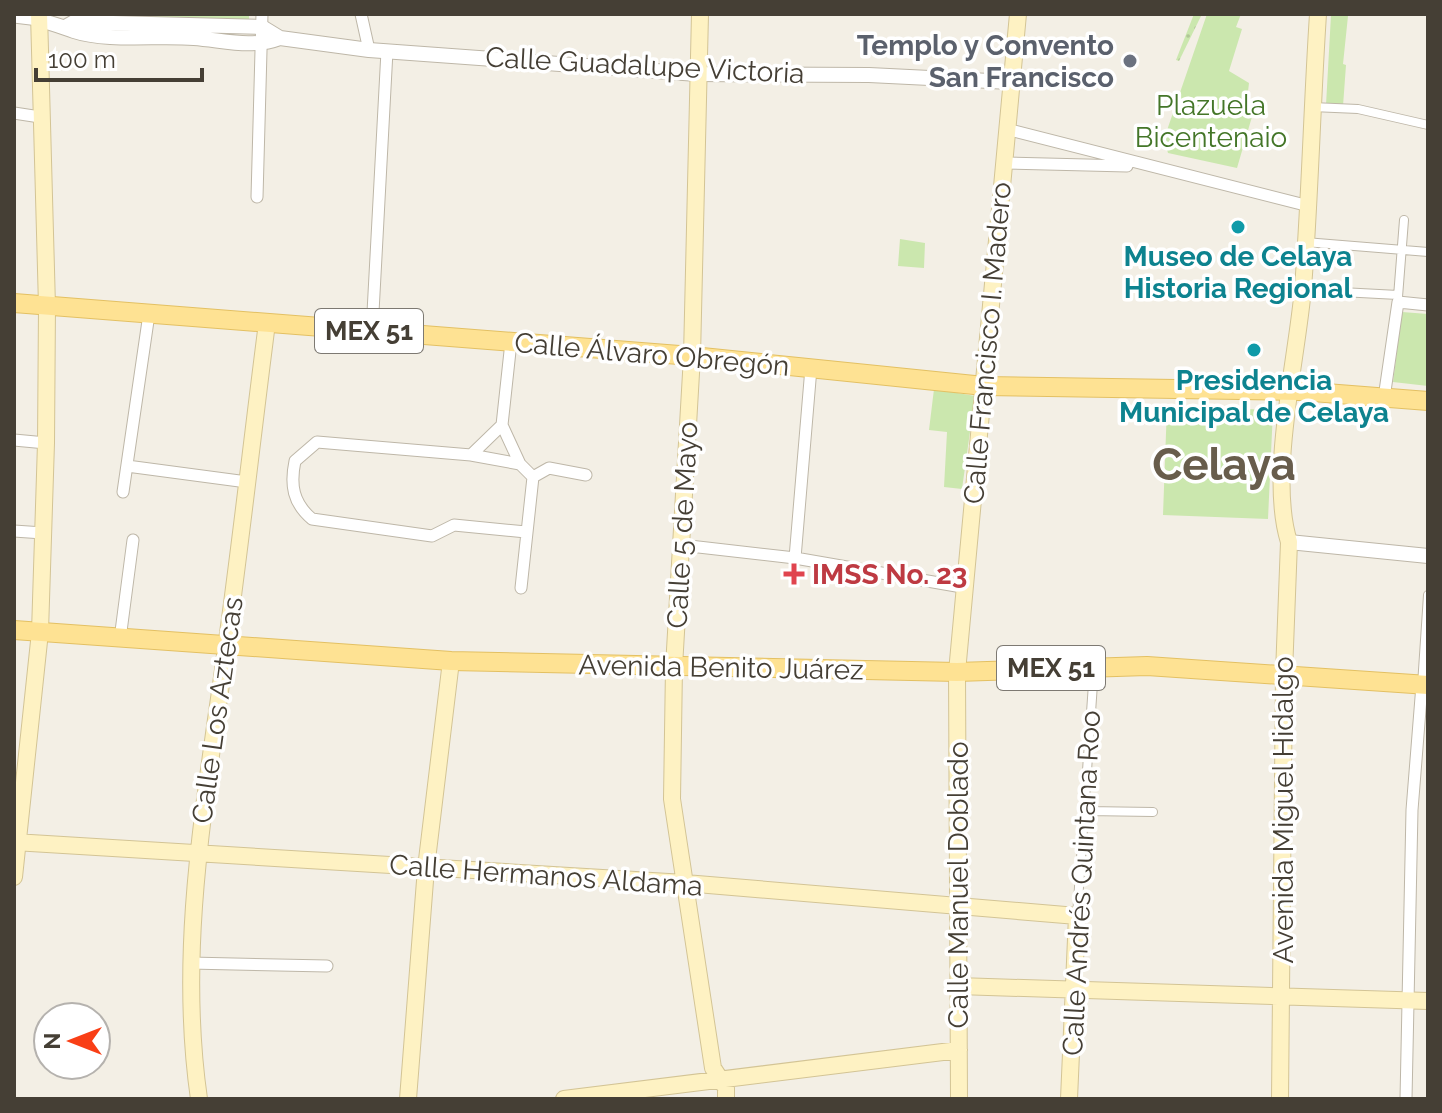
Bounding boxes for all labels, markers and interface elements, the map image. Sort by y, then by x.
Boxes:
place label: Templo y Convento San Francisco [857,29,1114,94]
scale bar [36,32,202,82]
street label: Calle Guadalupe Victoria [485,41,805,90]
text: 100 m [48,45,116,74]
marker: Templo y Convento San Francisco [1121,52,1139,70]
park label: Plazuela Bicentenaio [1135,89,1287,154]
street label: Calle Francisco I. Madero [957,181,1018,505]
marker: Museo de Celaya Historia Regional [1229,218,1247,236]
place label: Museo de Celaya Historia Regional [1124,240,1352,305]
road number: MEX 51 [315,309,423,353]
street label: Calle Álvaro Obregón [513,326,791,383]
marker: Presidencia Municipal de Celaya [1245,341,1263,359]
place label: Presidencia Municipal de Celaya [1119,364,1389,429]
street label: Calle 5 de Mayo [661,421,704,629]
district label: Celaya [1152,439,1296,490]
place label: IMSS No. 23 [812,558,968,591]
marker: IMSS No. 23 [783,563,805,585]
street label: Calle Los Aztecas [185,595,250,825]
road number: MEX 51 [997,646,1105,690]
street label: Avenida Benito Juárez [578,649,864,686]
street label: Avenida Miguel Hidalgo [1267,656,1300,964]
street label: Calle Andrés Quintana Roo [1056,709,1107,1057]
street label: Calle Manuel Doblado [942,741,975,1029]
street label: Calle Hermanos Aldama [388,848,704,903]
north arrow [32,1001,112,1081]
text: N [39,1033,65,1049]

